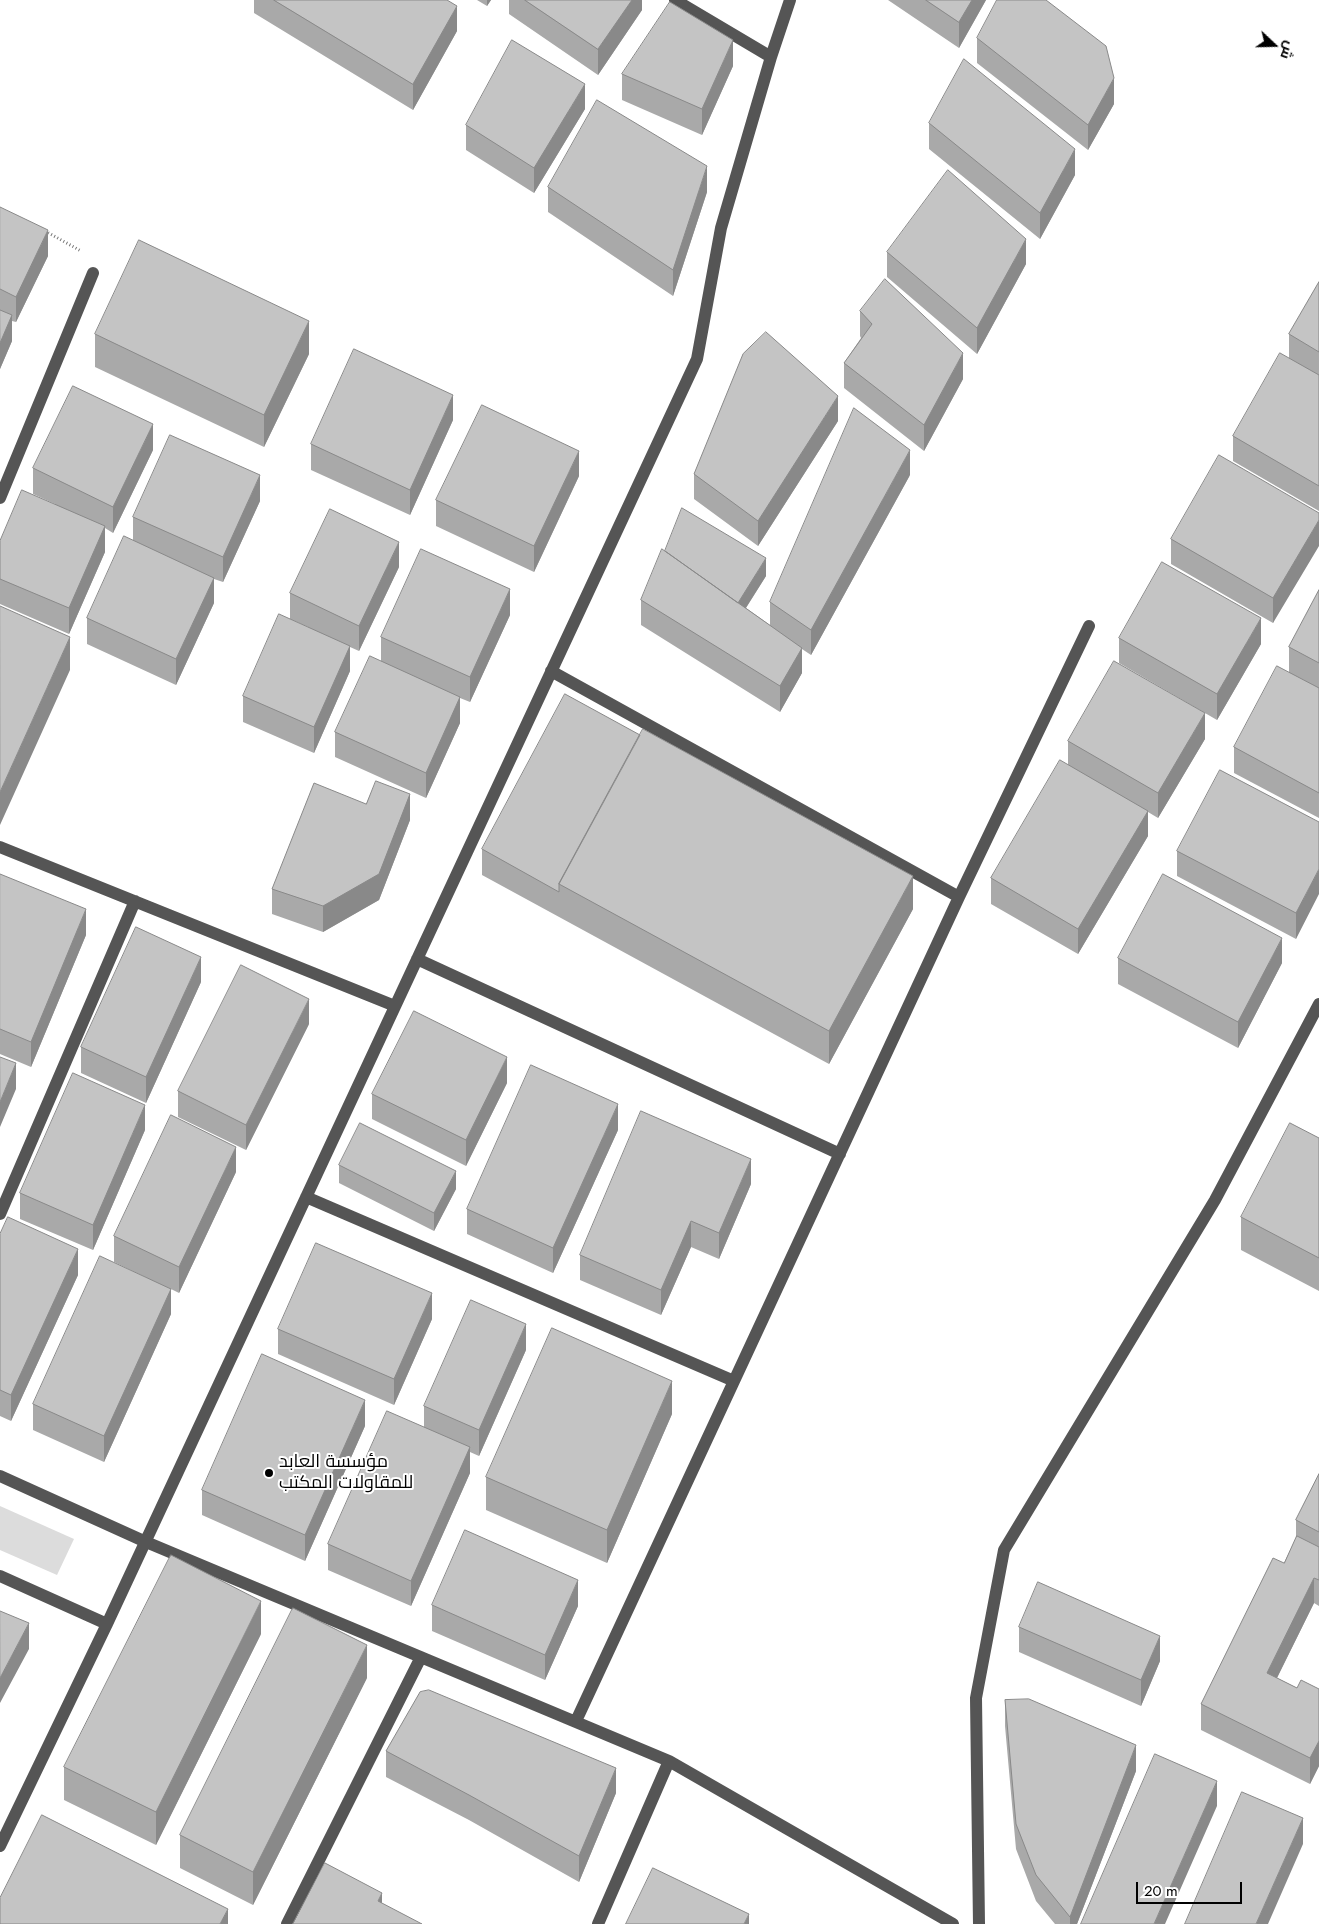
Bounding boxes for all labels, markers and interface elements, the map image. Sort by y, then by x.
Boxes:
north arrow [1249,20,1299,70]
text: ش [1275,38,1301,62]
place label: مؤسسة العابد للمقاولات المكتب [279,1452,413,1495]
marker: مؤسسة العابد للمقاولات المكتب [263,1467,275,1479]
scale bar [1139,1872,1245,1904]
text: 20 m [1144,1880,1178,1902]

